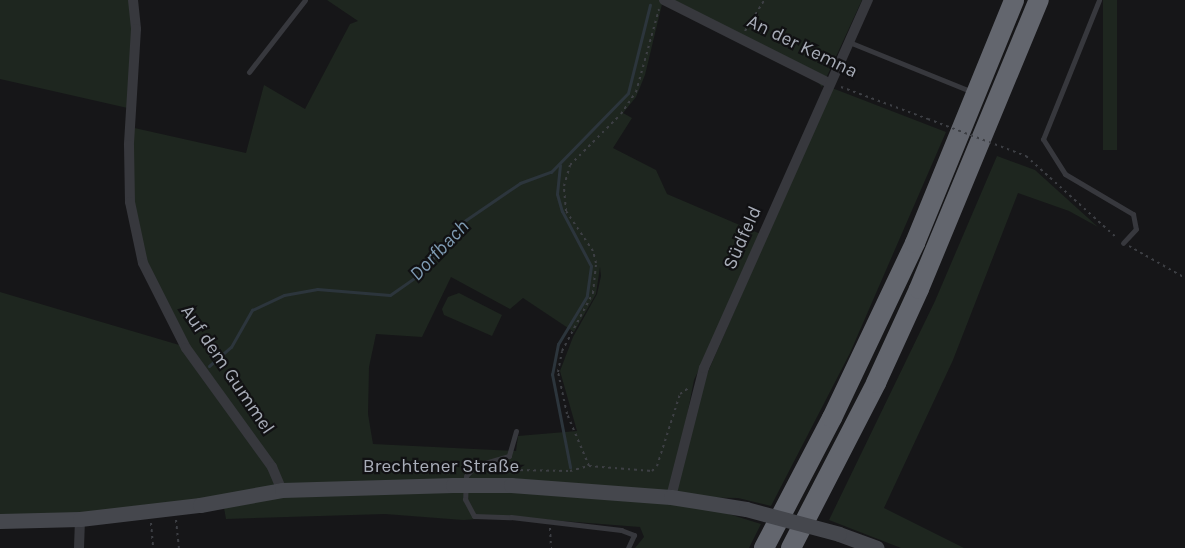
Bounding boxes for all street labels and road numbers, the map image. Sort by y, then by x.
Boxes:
street label: An der Kemna [743,10,861,84]
street label: Südfeld [719,203,767,273]
street label: Auf dem Gummel [175,301,279,439]
street label: Brechtener Straße [363,456,519,478]

